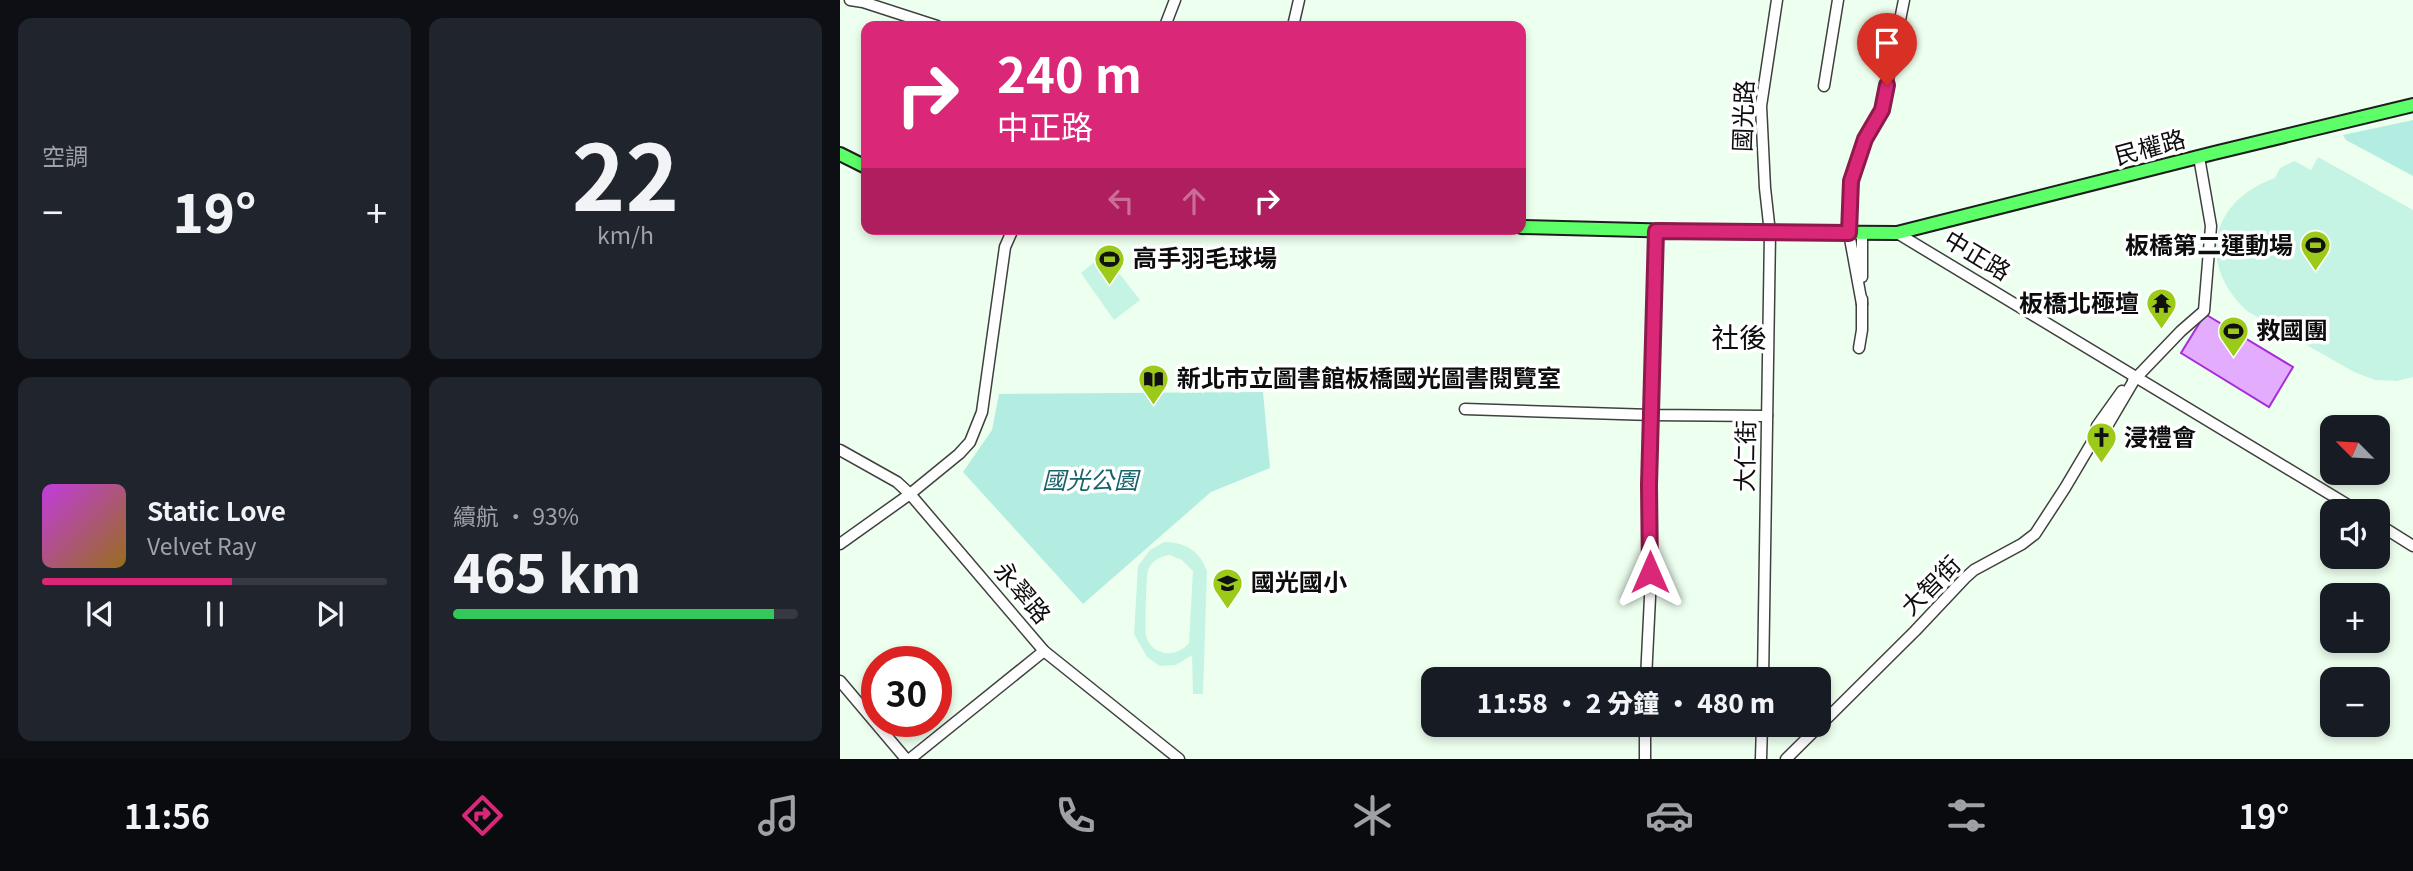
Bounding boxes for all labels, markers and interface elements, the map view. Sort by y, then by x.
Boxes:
pin [1857,13,1917,85]
icon: arrive [1868,24,1906,62]
text: 240 m [997,36,1142,107]
icon: right [882,49,973,140]
street label: 國光路 [1723,79,1760,153]
text: 中正路 [997,102,1093,148]
text: 22 [572,105,679,237]
street label: 民權路 [2110,119,2189,172]
text: 空調 [42,138,88,172]
text: 19° [173,173,256,248]
icon: left [1102,182,1140,220]
icon: ahead [1175,182,1213,220]
icon: right [1248,182,1286,220]
text: − [42,183,63,238]
text: + [366,183,387,238]
text: km/h [597,217,654,251]
street label: 中正路 [1938,220,2018,287]
place label: 板橋第二運動場 [2125,226,2293,261]
sports icon: 板橋第二運動場 [2299,229,2333,273]
place label: 高手羽毛球場 [1133,239,1277,274]
sports icon: 高手羽毛球場 [1093,242,1127,286]
place label: 板橋北極壇 [2019,284,2139,319]
temple icon: 板橋北極壇 [2145,287,2179,331]
place label: 救國團 [2256,311,2328,346]
sports icon: 救國團 [2216,314,2250,358]
district label: 社後 [1711,316,1767,356]
place label: 新北市立圖書館板橋國光圖書閱覽室 [1177,359,1561,394]
library icon: 新北市立圖書館板橋國光圖書閱覽室 [1137,362,1171,406]
north arrow [2320,415,2390,485]
map controls [2320,415,2390,737]
place label: 浸禮會 [2124,418,2196,453]
street label: 大仁街 [1725,420,1762,492]
church icon: 浸禮會 [2084,421,2118,465]
park label: 國光公園 [1042,461,1141,496]
text: Static Love [147,491,286,528]
text: 續航 · 93% [453,498,579,532]
button: sound [2320,499,2390,569]
text: Velvet Ray [147,528,257,562]
text: 465 km [453,533,641,608]
position arrow [1613,535,1687,609]
street label: 大智街 [1891,546,1967,622]
street label: 永翠路 [987,553,1060,630]
place label: 國光國小 [1251,563,1347,598]
school or university icon: 國光國小 [1211,566,1245,610]
button: + [2320,583,2390,653]
icon: previous [81,595,119,633]
icon: pause [196,595,234,633]
icon: next [311,595,349,633]
speed limit sign: 30 [861,646,952,737]
button: − [2320,667,2390,737]
text: 11:58 · 2 分鐘 · 480 m [1477,683,1775,720]
icon: directions [458,791,507,840]
icon: music [754,791,803,840]
icon: phone [1051,791,1100,840]
icon: climate [1348,791,1397,840]
icon: car [1645,791,1694,840]
icon: filters [1942,791,1991,840]
text: 11:56 [124,792,210,838]
text: 19° [2238,792,2289,838]

